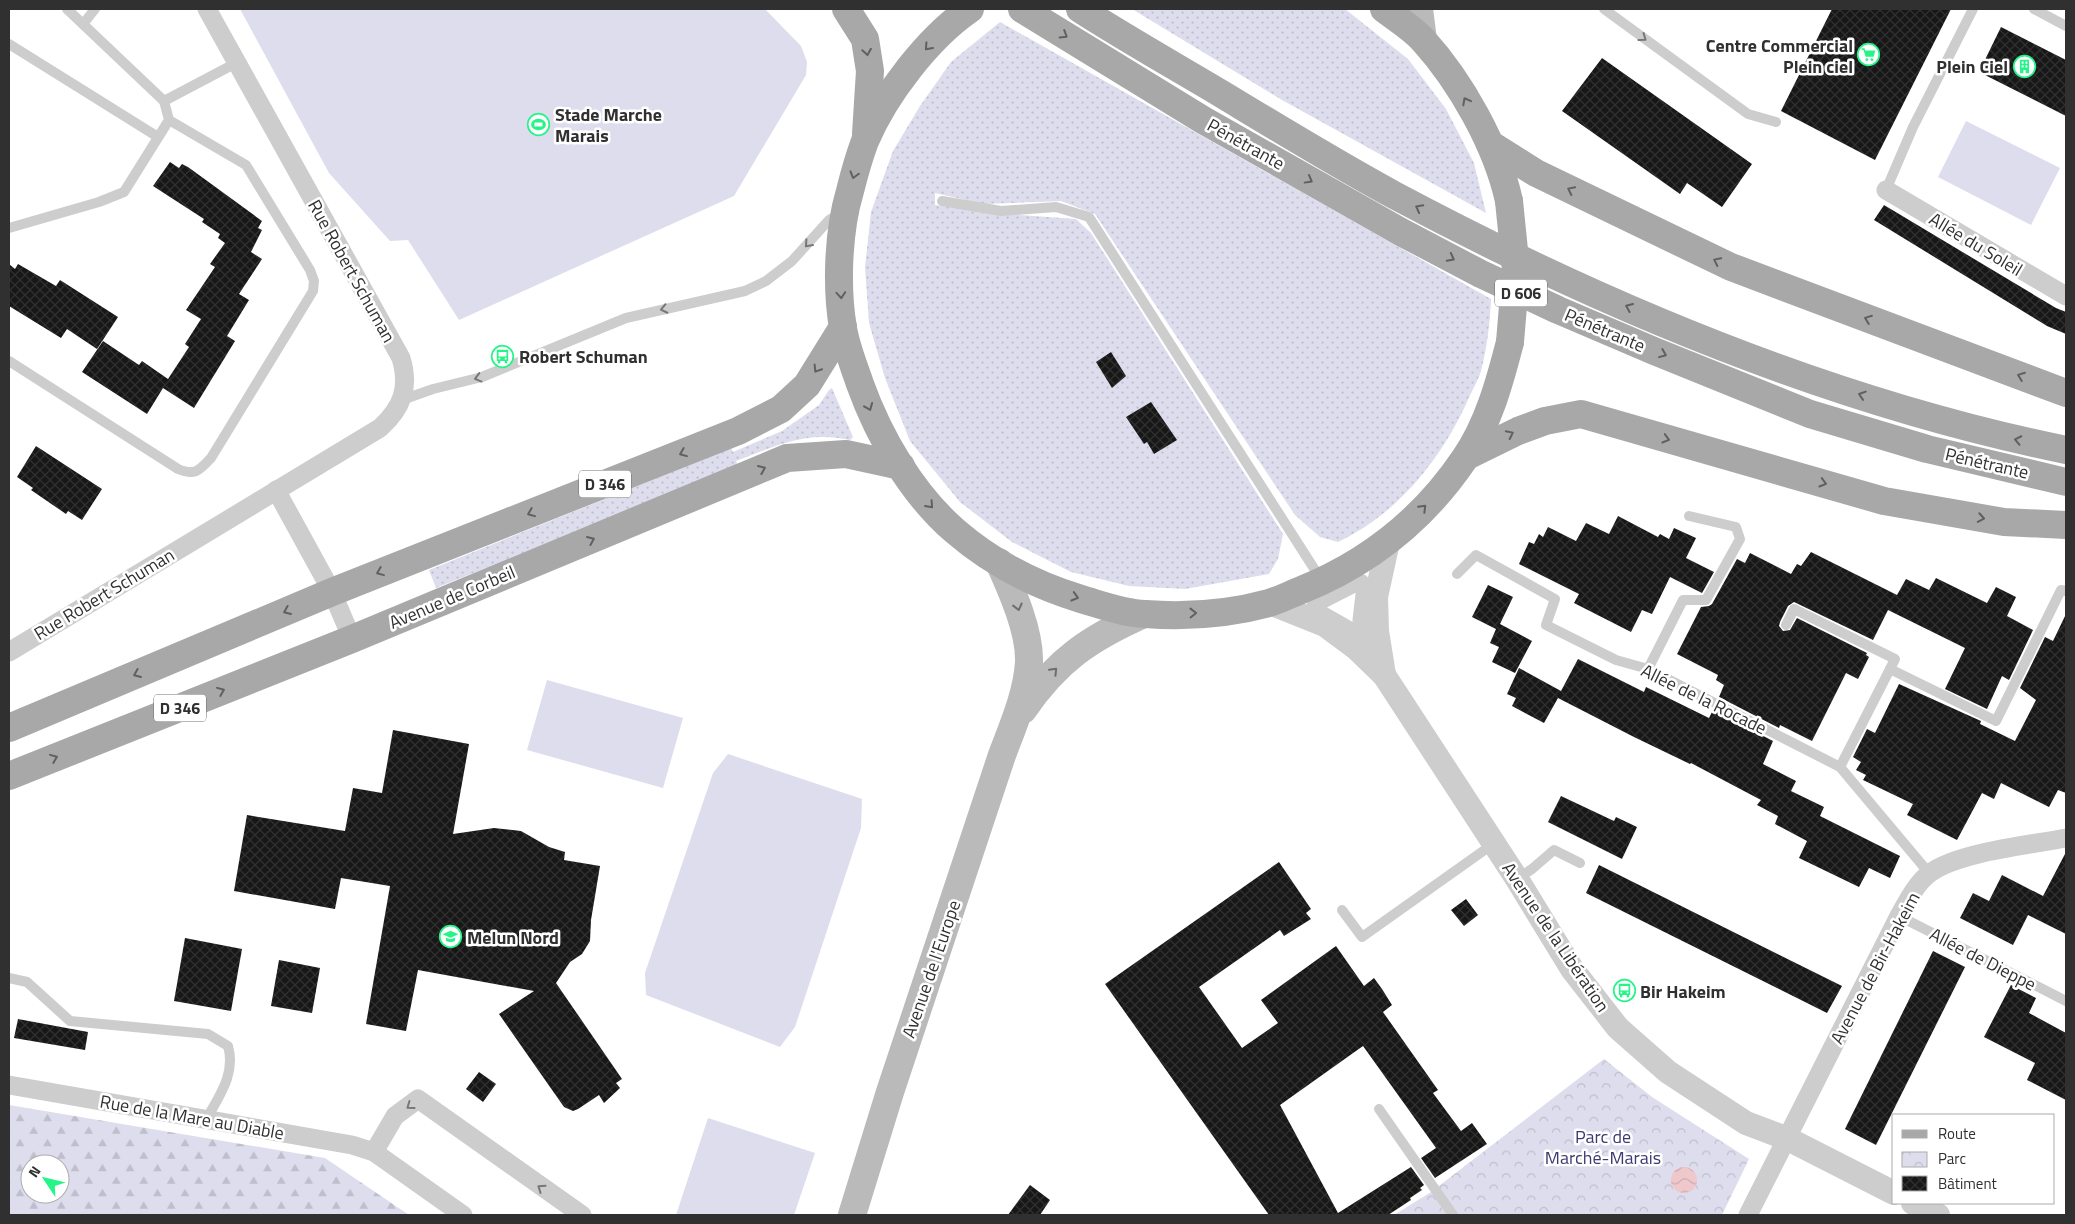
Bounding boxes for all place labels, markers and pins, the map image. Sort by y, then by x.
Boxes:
place label: Centre Commercial Plein ciel [1706,32,1853,80]
supermarket icon: Centre Commercial Plein ciel [1857,43,1881,67]
place label: Plein Ciel [1936,53,2008,80]
building icon: Plein Ciel [2012,54,2036,78]
place label: Stade Marche Marais [555,101,662,149]
sports icon: Stade Marche Marais [527,112,551,136]
place label: Robert Schuman [519,343,648,370]
bus stop icon: Robert Schuman [491,344,515,368]
place label: Melun Nord [467,924,559,951]
school or university icon: Melun Nord [439,925,463,949]
place label: Bir Hakeim [1640,978,1726,1005]
bus stop icon: Bir Hakeim [1612,979,1636,1003]

